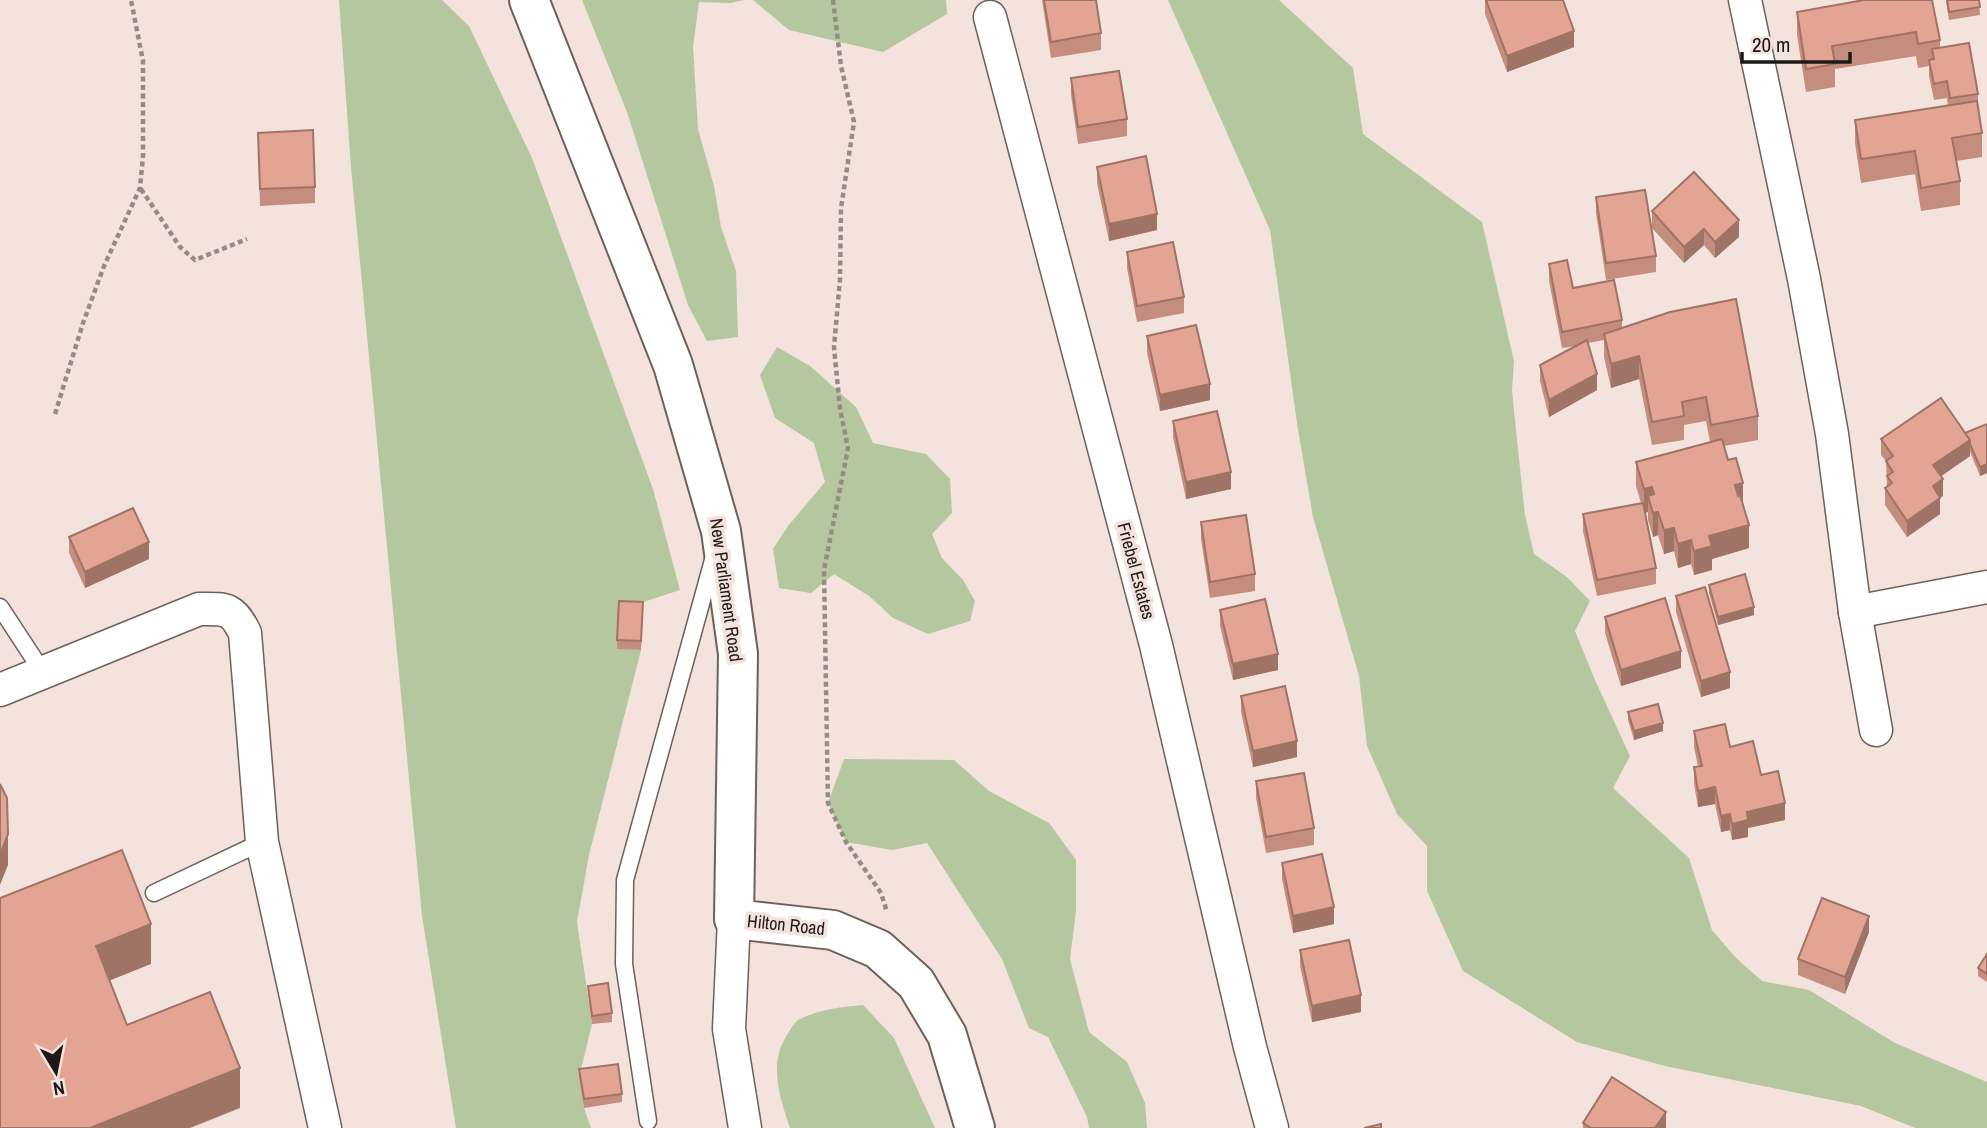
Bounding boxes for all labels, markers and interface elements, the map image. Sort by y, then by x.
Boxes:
scale bar [1742,21,1850,65]
text: 20 m [1752,30,1790,59]
street label: New Parliament Road [704,517,749,663]
street label: Friebel Estates [1112,520,1161,622]
street label: Hilton Road [746,908,826,941]
north arrow [21,1037,91,1107]
text: N [51,1075,67,1103]

